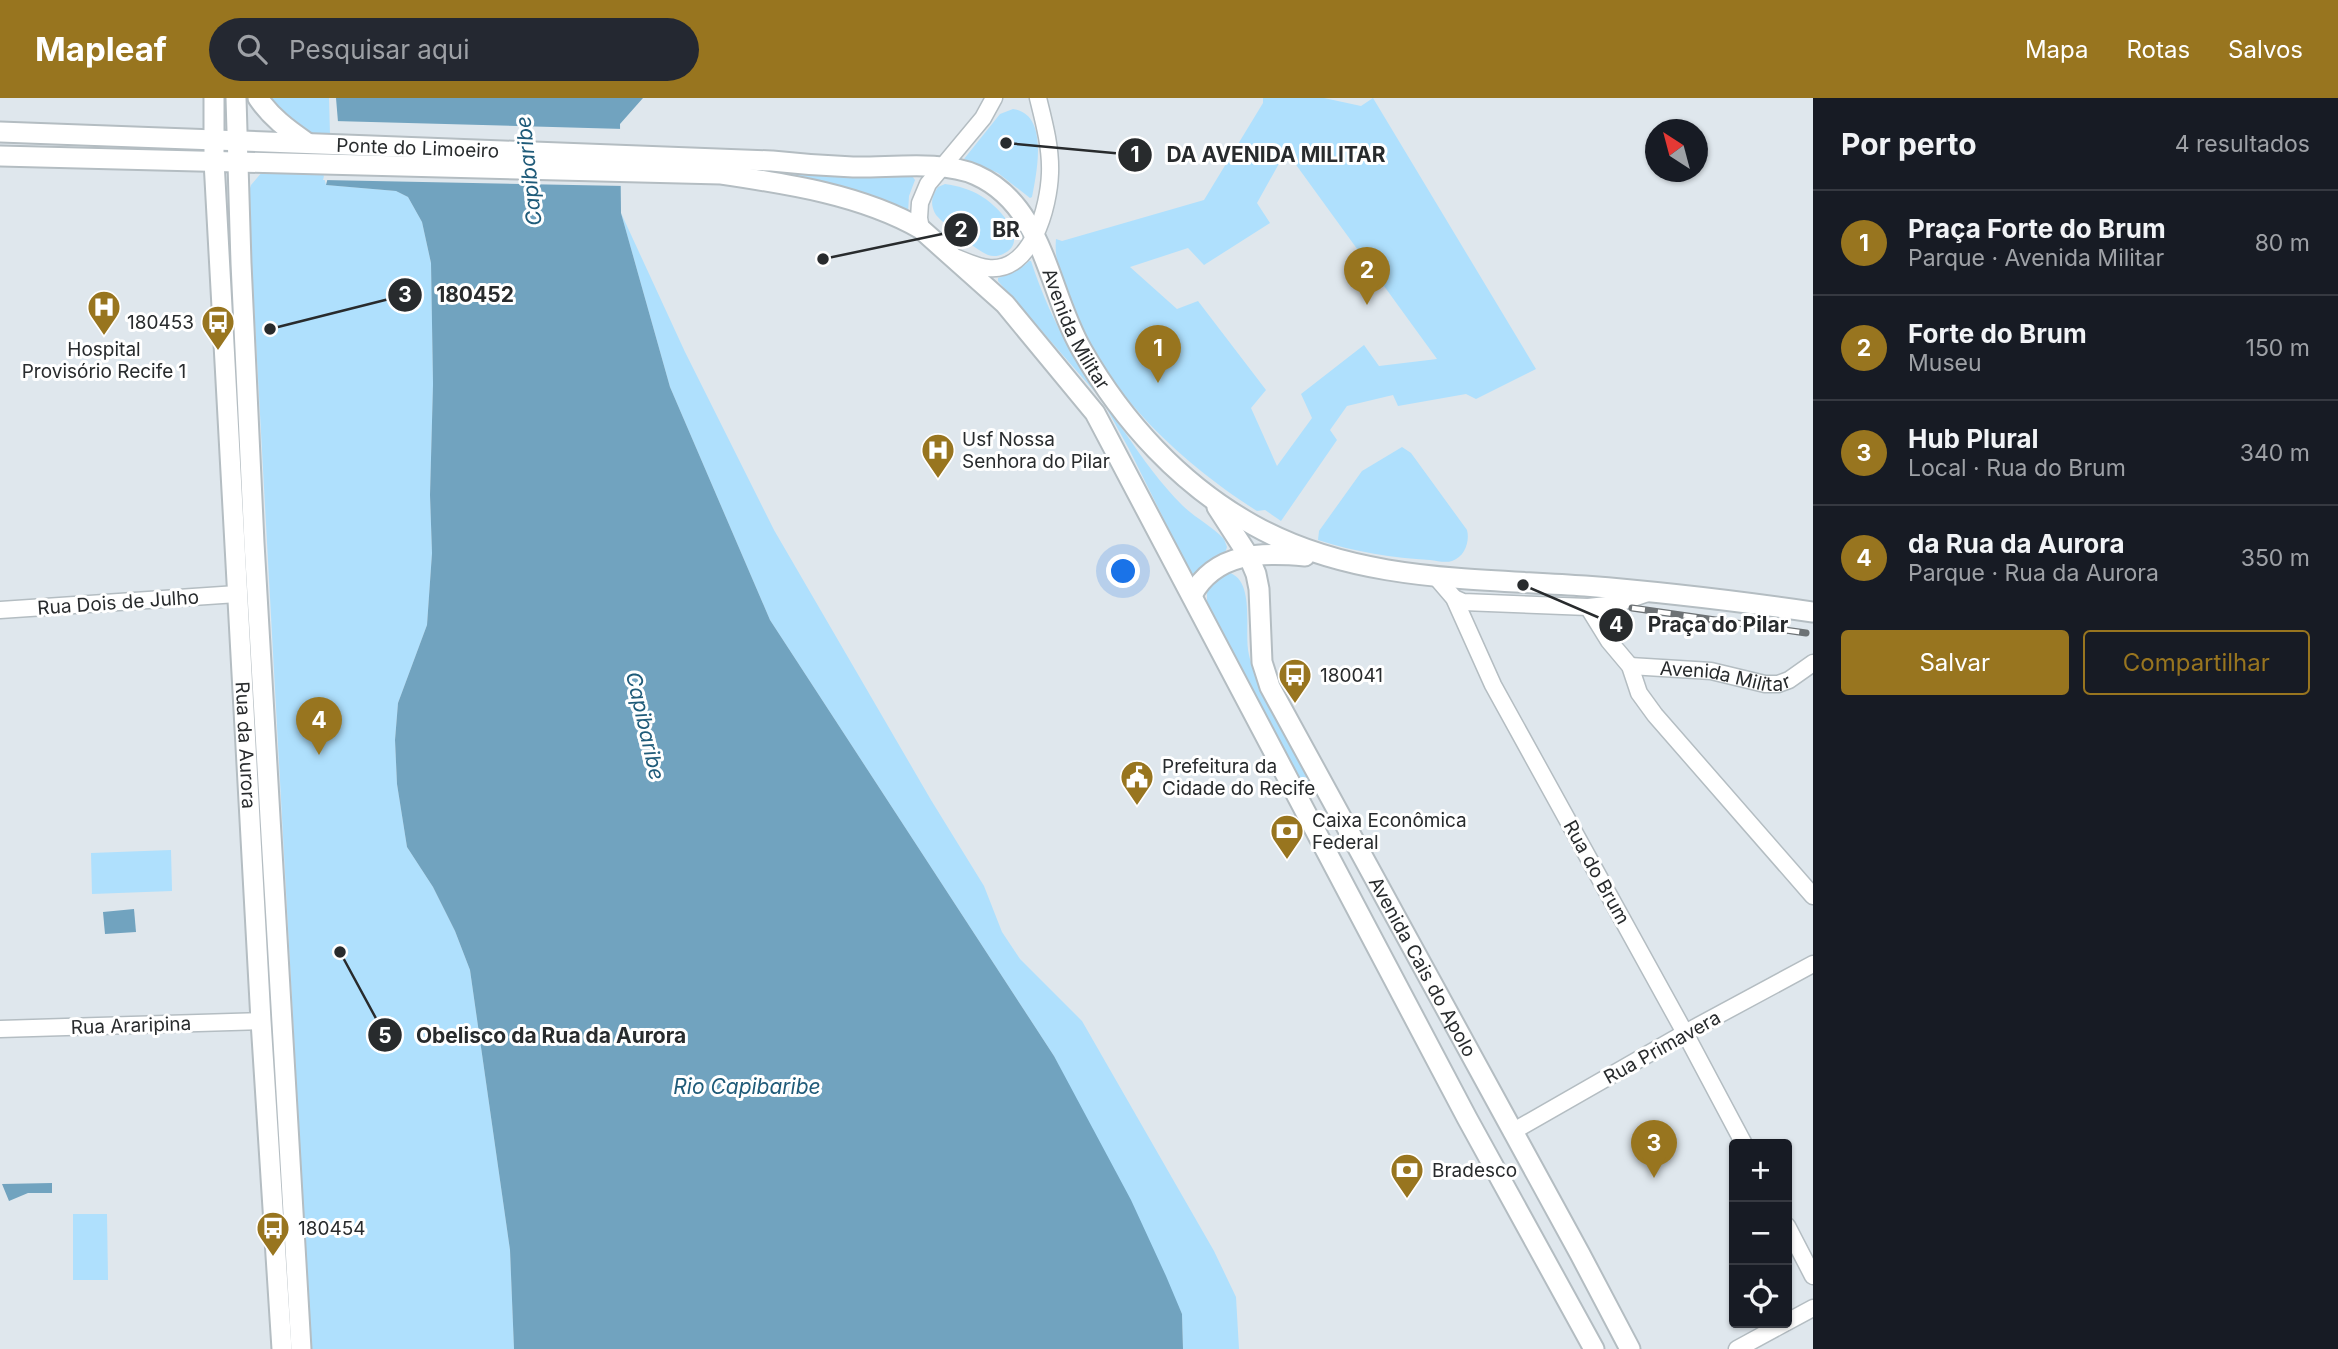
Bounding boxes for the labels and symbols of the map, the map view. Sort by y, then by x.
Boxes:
water label: Capibaribe [510,115,547,227]
north arrow [1645,119,1708,182]
street label: Ponte do Limoeiro [336,134,500,163]
callout: DA AVENIDA MILITAR [1118,134,1400,176]
text: 1 [1130,142,1140,167]
text: DA AVENIDA MILITAR [1166,142,1386,167]
callout: BR [943,209,1034,251]
text: 2 [954,217,968,242]
text: BR [992,217,1020,242]
pin: 2 [1344,247,1390,305]
street label: Avenida Militar [1037,265,1114,394]
callout: 180452 [387,274,528,316]
text: 3 [398,282,412,307]
text: 180452 [436,282,514,307]
hospital icon: Hospital Provisório Recife 1 [85,288,123,337]
bus stop icon: 180453 [199,303,237,352]
place label: 180453 [127,311,194,334]
pin: 1 [1135,325,1181,383]
place label: Hospital Provisório Recife 1 [22,338,186,383]
place label: Usf Nossa Senhora do Pilar [962,428,1110,473]
hospital icon: Usf Nossa Senhora do Pilar [919,431,957,480]
your location [1106,554,1140,588]
street label: Rua Dois de Julho [36,585,200,620]
callout: Praça do Pilar [1599,604,1802,646]
text: 4 [1609,612,1623,637]
text: Praça do Pilar [1648,612,1789,637]
bus stop icon: 180041 [1276,656,1314,705]
street label: Avenida Militar [1659,657,1794,696]
place label: 180041 [1320,664,1383,687]
water label: Capibaribe [621,669,670,782]
street label: Rua da Aurora [230,681,260,809]
pin: 4 [296,697,342,755]
place label: Prefeitura da Cidade do Recife [1162,755,1315,800]
public building icon: Prefeitura da Cidade do Recife [1118,758,1156,807]
place label: Caixa Econômica Federal [1312,809,1467,854]
bank icon: Caixa Econômica Federal [1268,812,1306,861]
street label: Rua do Brum [1559,816,1635,928]
street label: Avenida Cais do Apolo [1364,873,1481,1061]
street label: Rua Primavera [1600,1006,1725,1089]
street label: Rua Araripina [70,1012,192,1039]
callout: Obelisco da Rua da Aurora [367,1014,701,1056]
text: 5 [378,1023,392,1048]
text: Obelisco da Rua da Aurora [416,1023,686,1048]
water label: Rio Capibaribe [673,1074,821,1099]
pin: 3 [1631,1120,1677,1178]
bank icon: Bradesco [1388,1151,1426,1200]
place label: Bradesco [1432,1159,1517,1182]
bus stop icon: 180454 [254,1209,292,1258]
place label: 180454 [298,1217,366,1240]

